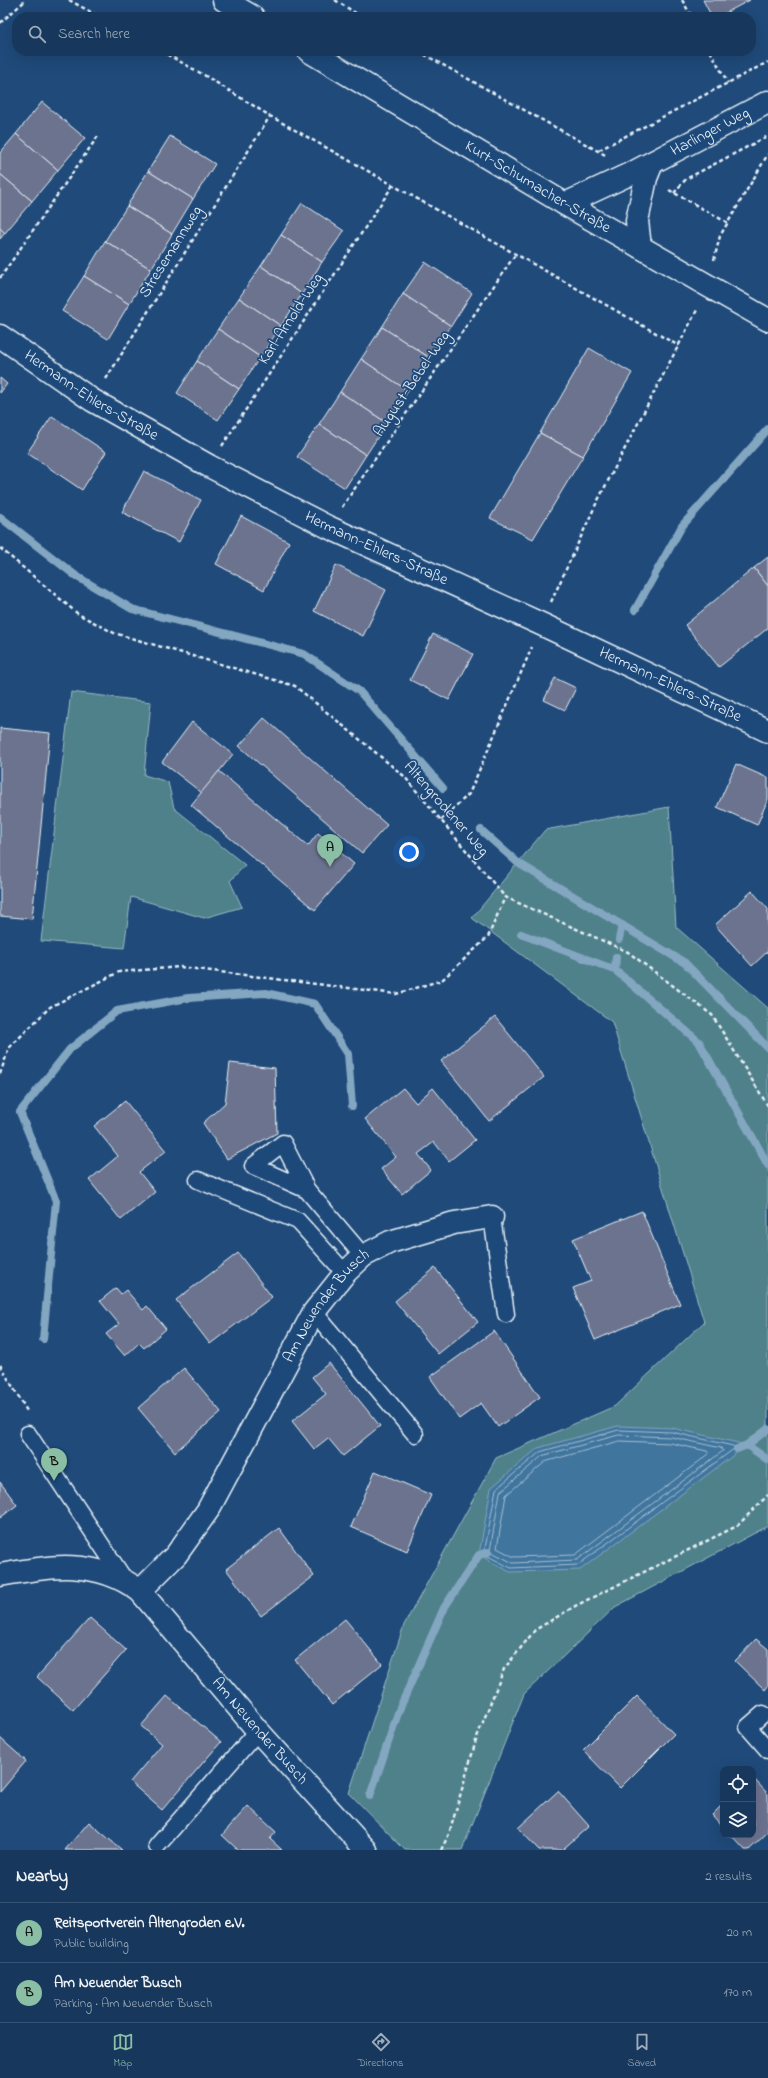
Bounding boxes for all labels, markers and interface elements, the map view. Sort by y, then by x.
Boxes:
search box [12,12,756,56]
icon: search [26,23,48,45]
text: Search here [58,23,130,45]
street label: Harlinger Weg [666,102,754,163]
street label: Kurt-Schumacher-Straße [460,135,616,240]
street label: Stresemannweg [133,201,209,303]
street label: Karl-Arnold-Weg [252,268,330,370]
street label: August-Bebel-Weg [367,326,457,442]
street label: Hermann-Ehlers-Straße [19,344,164,448]
street label: Hermann-Ehlers-Straße [300,505,453,592]
street label: Hermann-Ehlers-Straße [595,641,746,729]
street label: Altengrodener Weg [397,756,495,862]
pin: A [317,834,343,867]
your location [399,842,419,862]
street label: Am Neuender Busch [277,1243,374,1367]
pin: B [41,1448,67,1481]
street label: Am Neuender Busch [206,1672,314,1790]
map controls [720,1766,756,1838]
button: locate [720,1766,756,1802]
button: layers [720,1802,756,1838]
text: Nearby [16,1864,68,1889]
text: 2 results [705,1867,752,1886]
text: Reitsportverein Altengroden e.V. [54,1912,245,1934]
text: A [25,1923,33,1942]
text: 20 m [727,1923,752,1942]
text: Public building [54,1934,129,1953]
text: Am Neuender Busch [54,1972,182,1994]
text: B [25,1983,33,2002]
text: 170 m [724,1983,752,2002]
text: Parking · Am Neuender Busch [54,1994,212,2013]
tab: Map [112,2031,134,2071]
tab: Directions [358,2031,403,2071]
tab: Saved [627,2031,656,2071]

